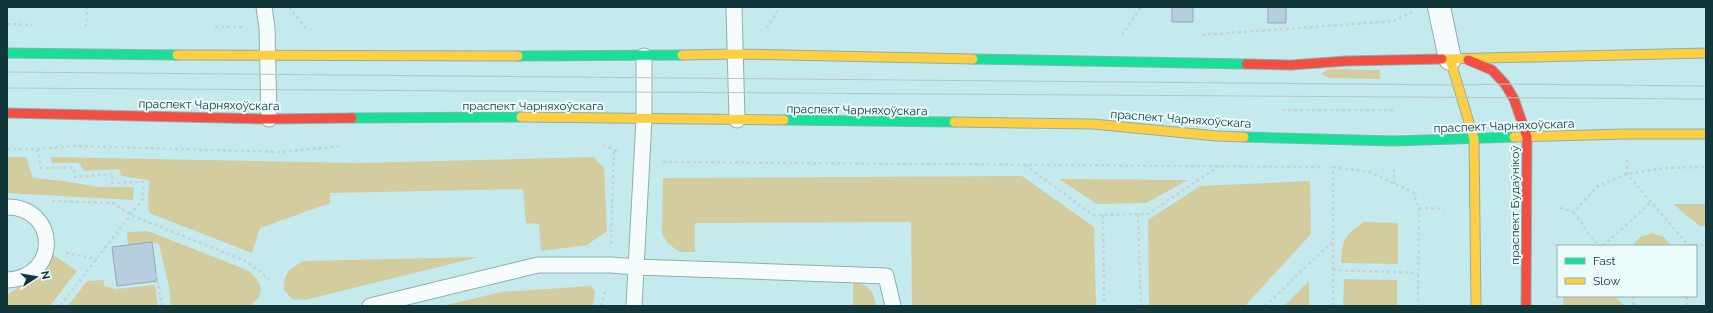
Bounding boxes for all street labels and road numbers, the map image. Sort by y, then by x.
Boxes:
street label: праспект Чарняхоўскага [138,97,280,113]
street label: праспект Чарняхоўскага [462,99,604,113]
street label: праспект Чарняхоўскага [786,102,928,118]
street label: праспект Чарняхоўскага [1110,107,1252,131]
street label: праспект Чарняхоўскага [1433,117,1575,135]
street label: праспект Будаўнікоў [1508,145,1522,265]

